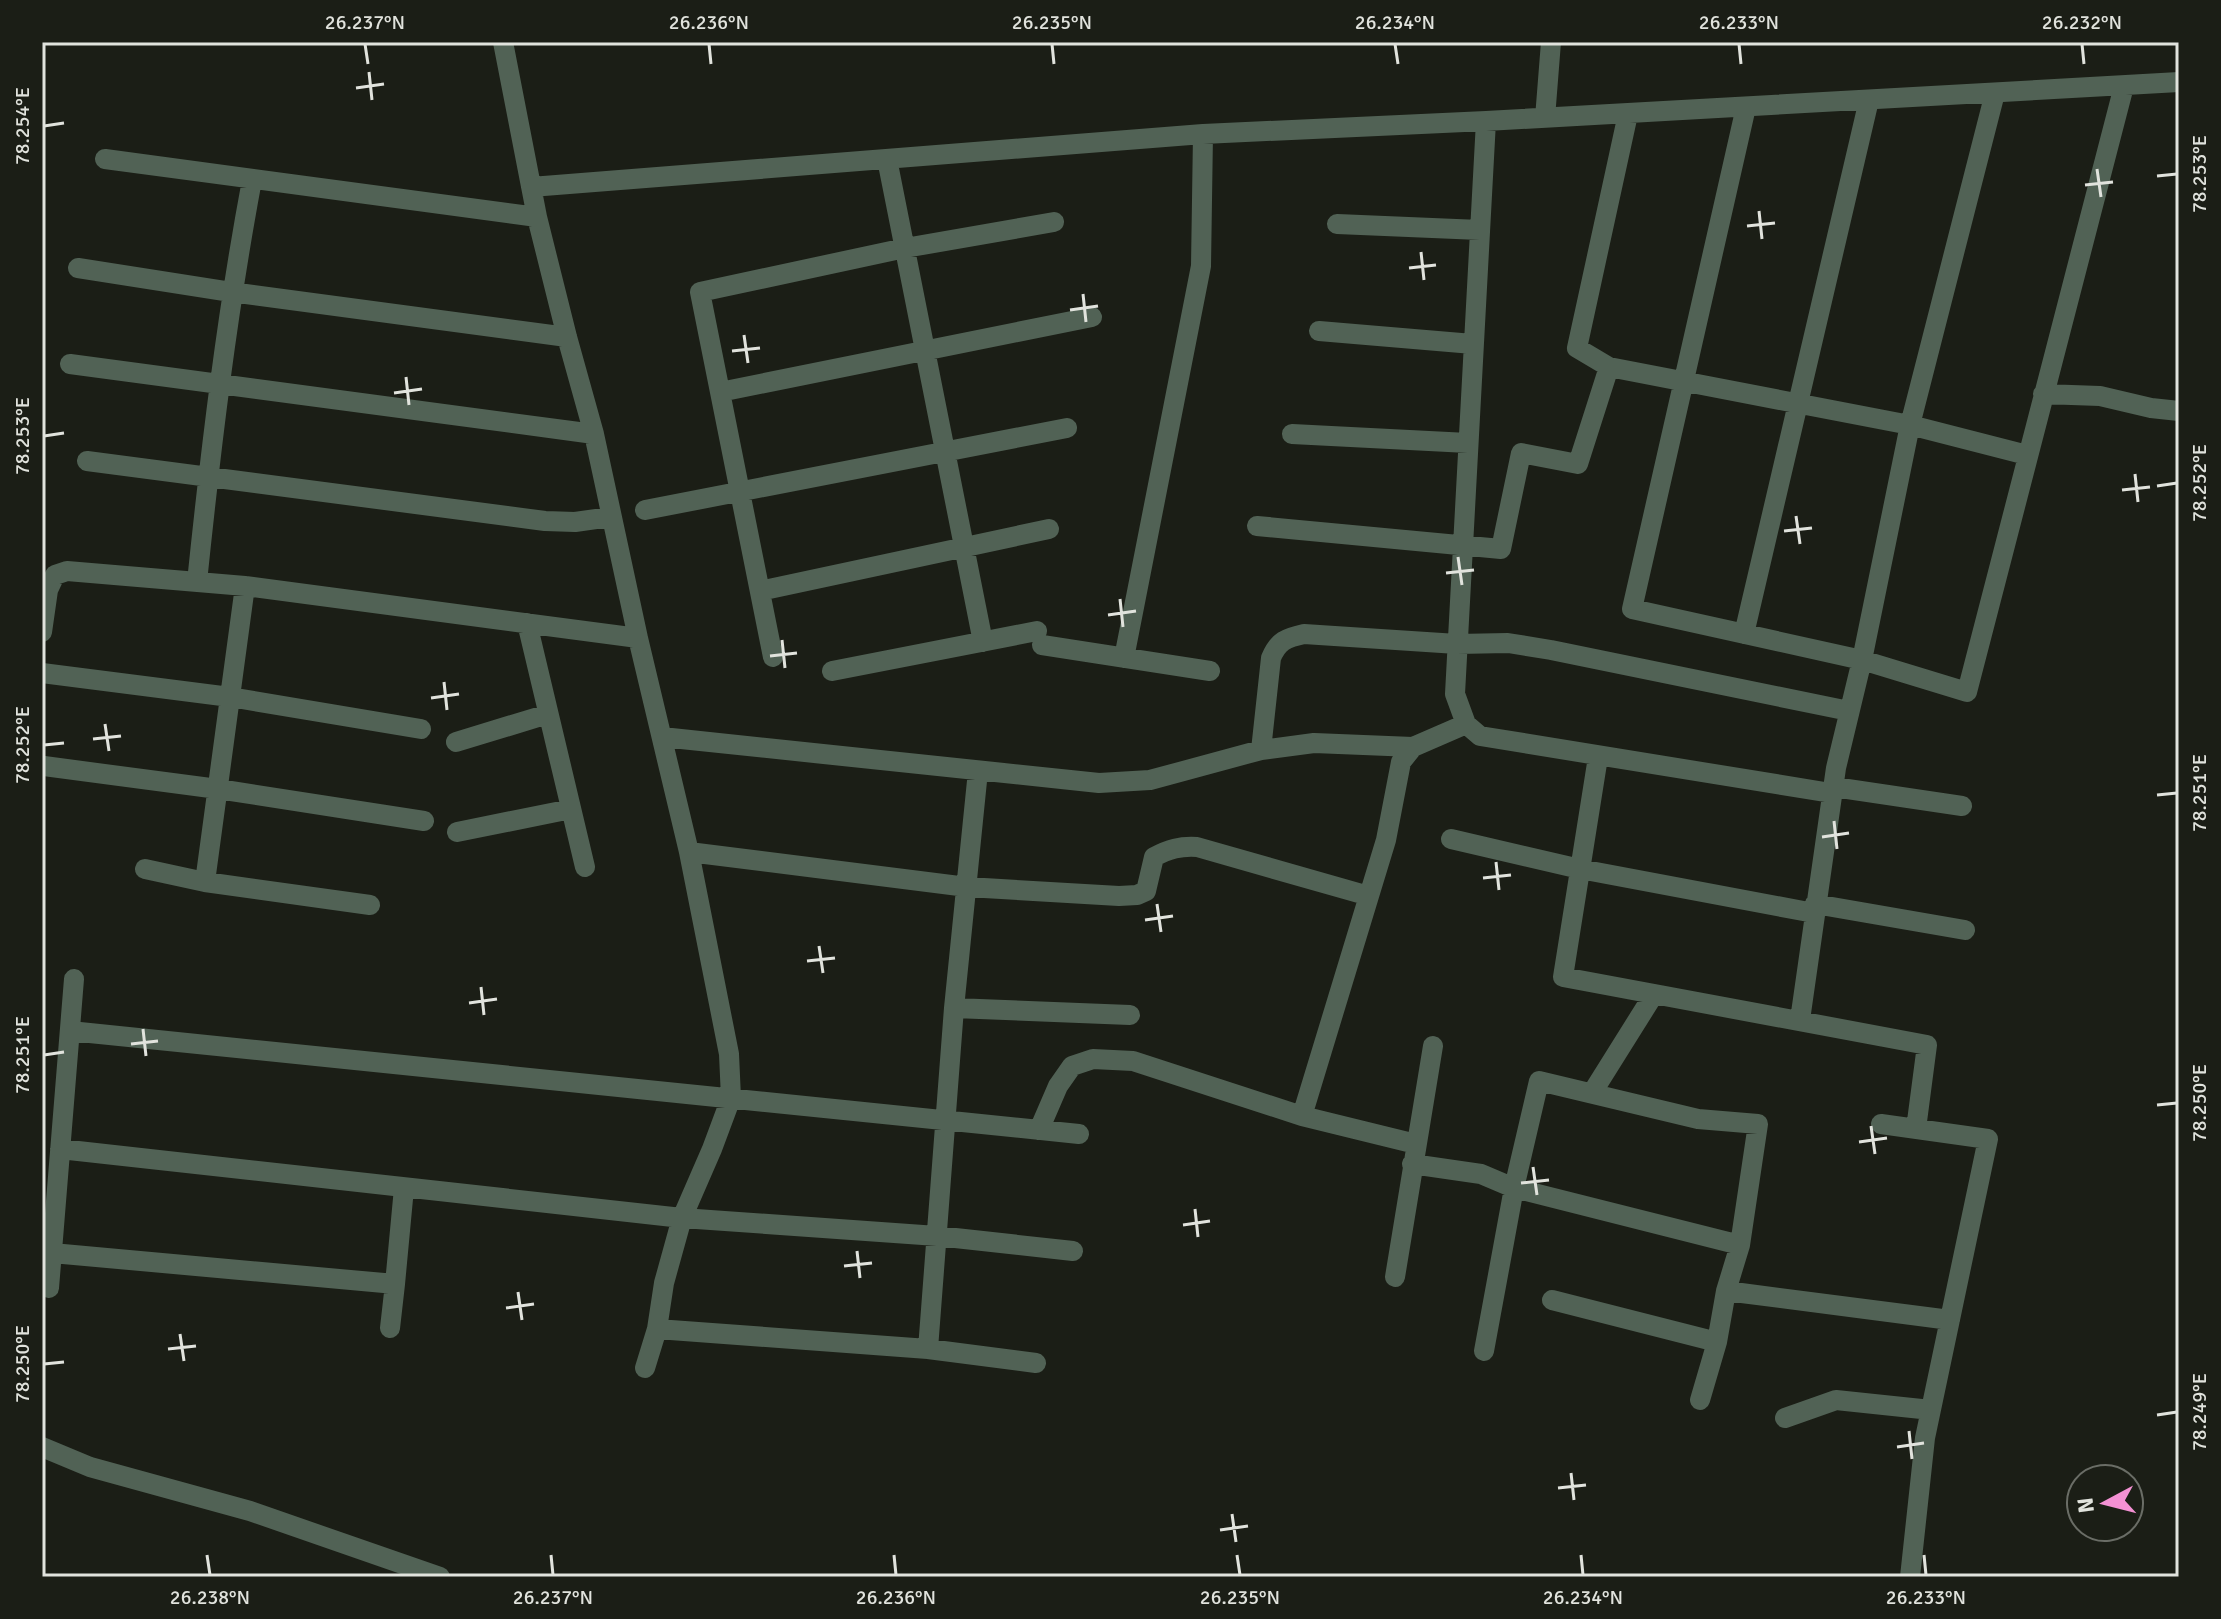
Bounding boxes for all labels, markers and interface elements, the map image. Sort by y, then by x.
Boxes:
text: 26.237°N [325,10,405,35]
text: 26.236°N [669,10,749,35]
text: 26.235°N [1012,10,1092,35]
text: 26.234°N [1355,10,1435,35]
text: 26.233°N [1699,10,1779,35]
text: 26.232°N [2042,10,2122,35]
text: 78.254°E [10,87,35,165]
text: 78.253°E [2187,135,2212,213]
text: 78.253°E [10,397,35,475]
text: 78.252°E [2187,444,2212,522]
text: 78.252°E [10,706,35,784]
text: 78.251°E [2187,754,2212,832]
text: 78.251°E [10,1016,35,1094]
text: 78.250°E [2187,1064,2212,1142]
text: 78.250°E [10,1325,35,1403]
text: 78.249°E [2187,1373,2212,1451]
north arrow [2065,1463,2145,1543]
text: N [2071,1496,2100,1515]
text: 26.238°N [170,1585,250,1610]
text: 26.237°N [513,1585,593,1610]
text: 26.236°N [856,1585,936,1610]
text: 26.235°N [1200,1585,1280,1610]
text: 26.234°N [1543,1585,1623,1610]
text: 26.233°N [1886,1585,1966,1610]

